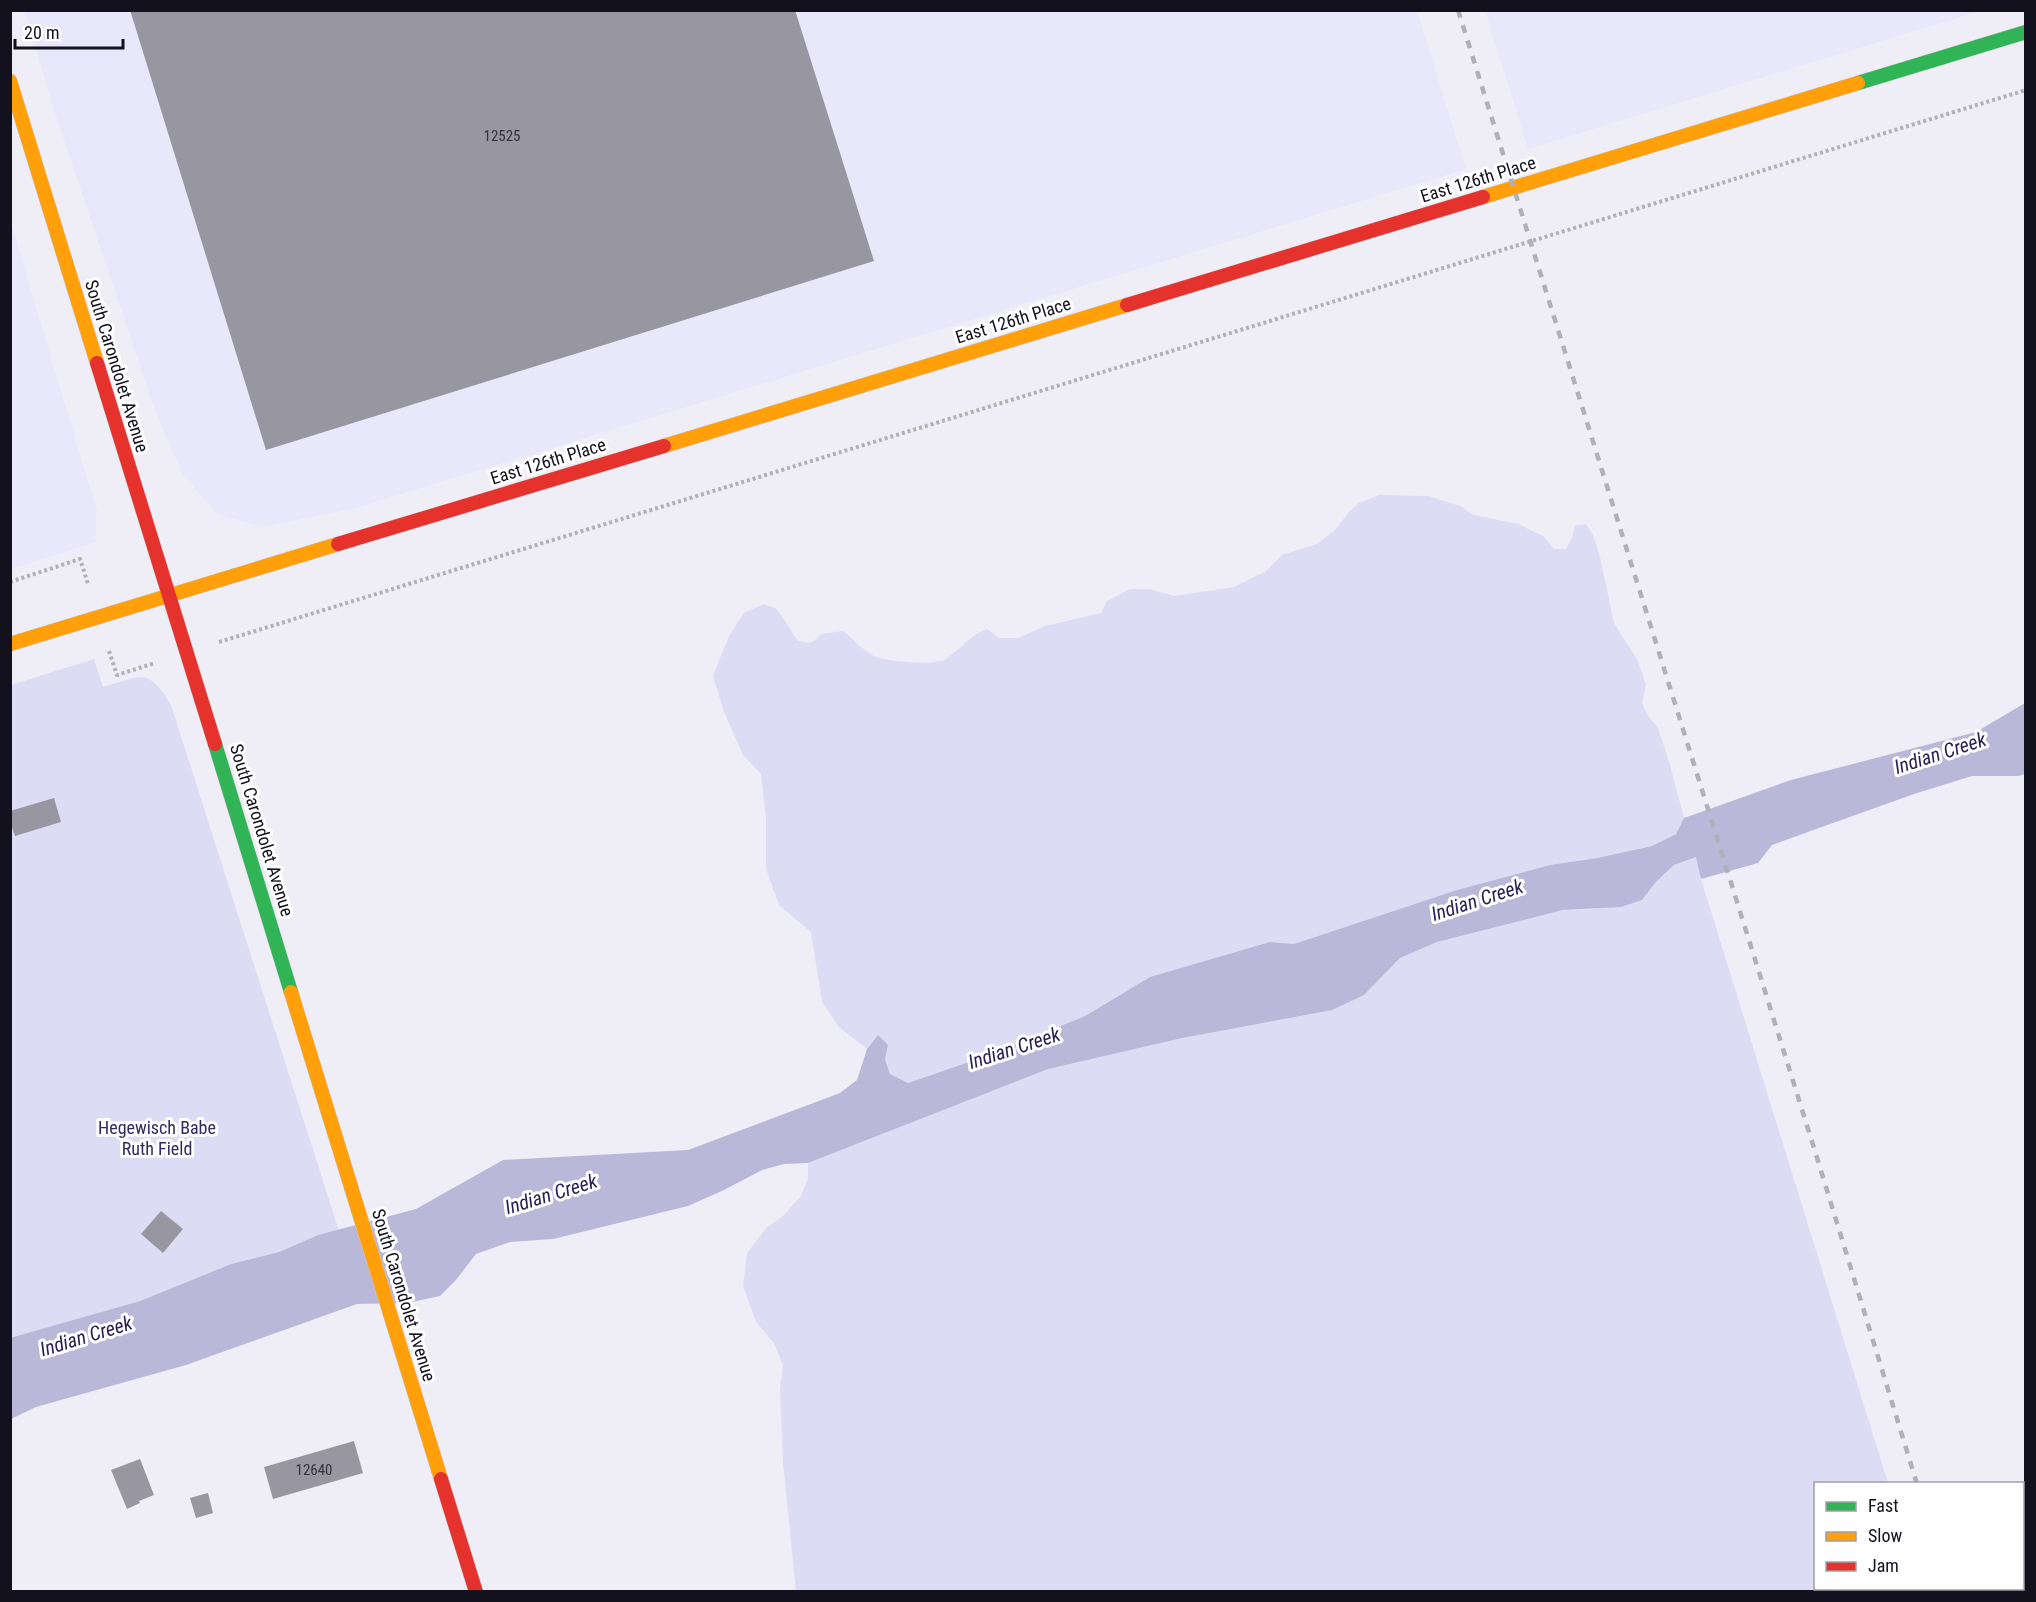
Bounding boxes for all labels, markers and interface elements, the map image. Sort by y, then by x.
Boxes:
scale bar [15,12,123,50]
text: 20 m [24,22,59,43]
house number: 12525 [483,127,521,145]
street label: East 126th Place [1418,151,1538,207]
street label: South Carondolet Avenue [81,277,153,455]
street label: East 126th Place [953,292,1073,348]
street label: East 126th Place [488,433,608,489]
water label: Indian Creek [1891,726,1990,779]
street label: South Carondolet Avenue [226,741,298,919]
water label: Indian Creek [1428,873,1527,926]
water label: Indian Creek [965,1021,1064,1074]
park label: Hegewisch Babe Ruth Field [98,1117,216,1159]
water label: Indian Creek [502,1168,601,1219]
street label: South Carondolet Avenue [368,1206,440,1384]
water label: Indian Creek [37,1310,136,1361]
house number: 12640 [295,1461,333,1479]
legend [1814,1482,2024,1590]
text: Fast [1868,1495,1899,1516]
text: Slow [1868,1525,1903,1546]
text: Jam [1868,1555,1899,1576]

